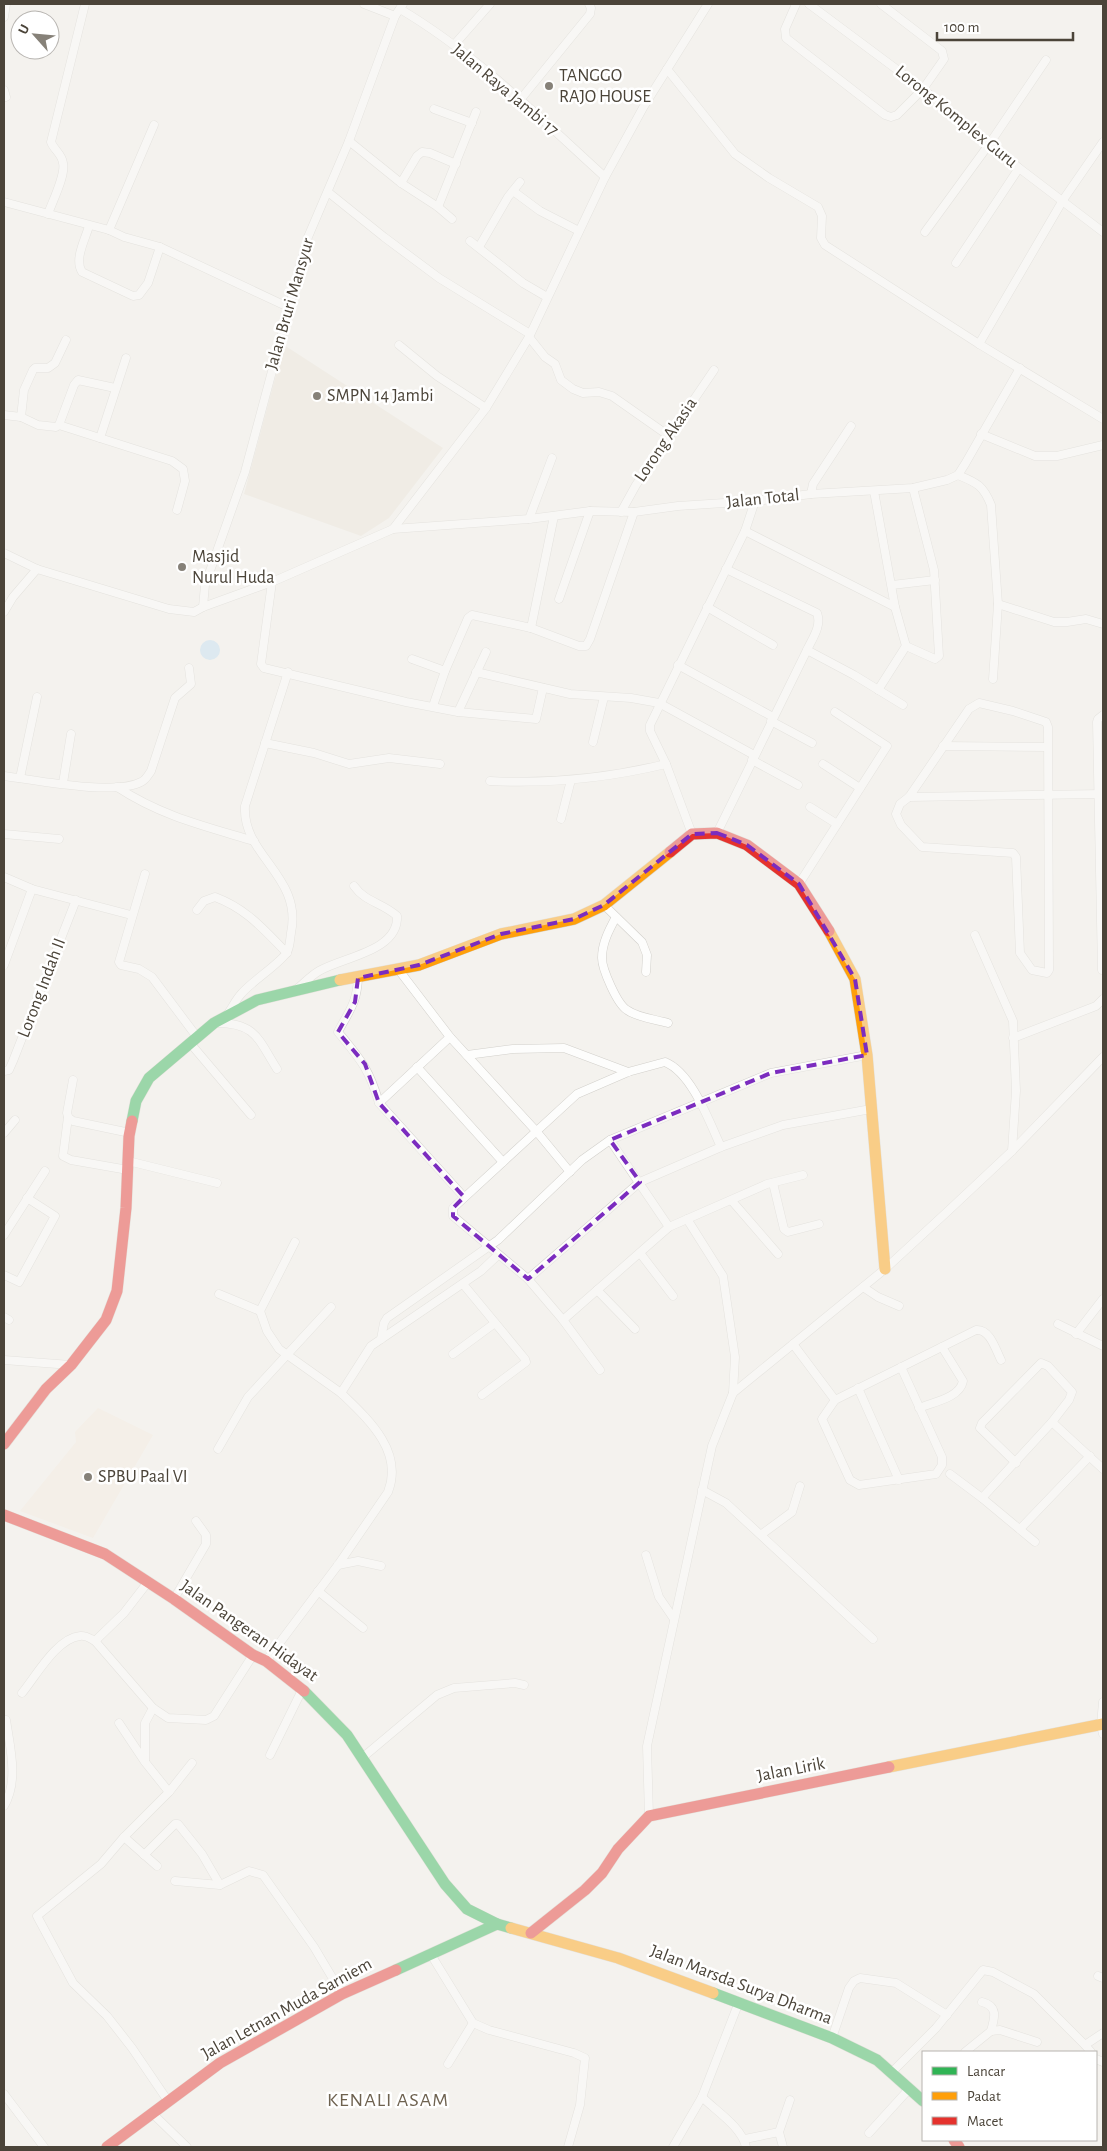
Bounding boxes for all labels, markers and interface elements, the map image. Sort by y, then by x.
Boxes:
north arrow [10,10,60,60]
scale bar [937,10,1073,42]
text: 100 m [944,20,979,35]
text: U [16,22,33,37]
street label: Jalan Raya Jambi 17 [448,40,562,140]
street label: Lorong Komplex Guru [892,62,1020,172]
place label: TANGGO RAJO HOUSE [559,67,651,106]
marker: TANGGO RAJO HOUSE [543,80,555,92]
street label: Jalan Bruri Mansyur [263,236,318,372]
place label: SMPN 14 Jambi [327,387,434,405]
marker: SMPN 14 Jambi [311,390,323,402]
street label: Lorong Akasia [631,395,701,485]
street label: Jalan Total [726,486,800,512]
place label: Masjid Nurul Huda [192,548,274,587]
marker: Masjid Nurul Huda [176,561,188,573]
street label: Lorong Indah II [15,936,69,1040]
place label: SPBU Paal VI [98,1468,188,1486]
marker: SPBU Paal VI [82,1471,94,1483]
street label: Jalan Pangeran Hidayat [177,1577,321,1685]
street label: Jalan Lirik [756,1754,827,1785]
street label: Jalan Marsda Surya Dharma [647,1942,835,2028]
street label: Jalan Letnan Muda Sarniem [199,1955,375,2063]
legend [922,2051,1097,2141]
text: Lancar [967,2064,1005,2079]
text: Padat [967,2089,1001,2104]
district label: KENALI ASAM [327,2090,449,2110]
text: Macet [967,2114,1003,2129]

